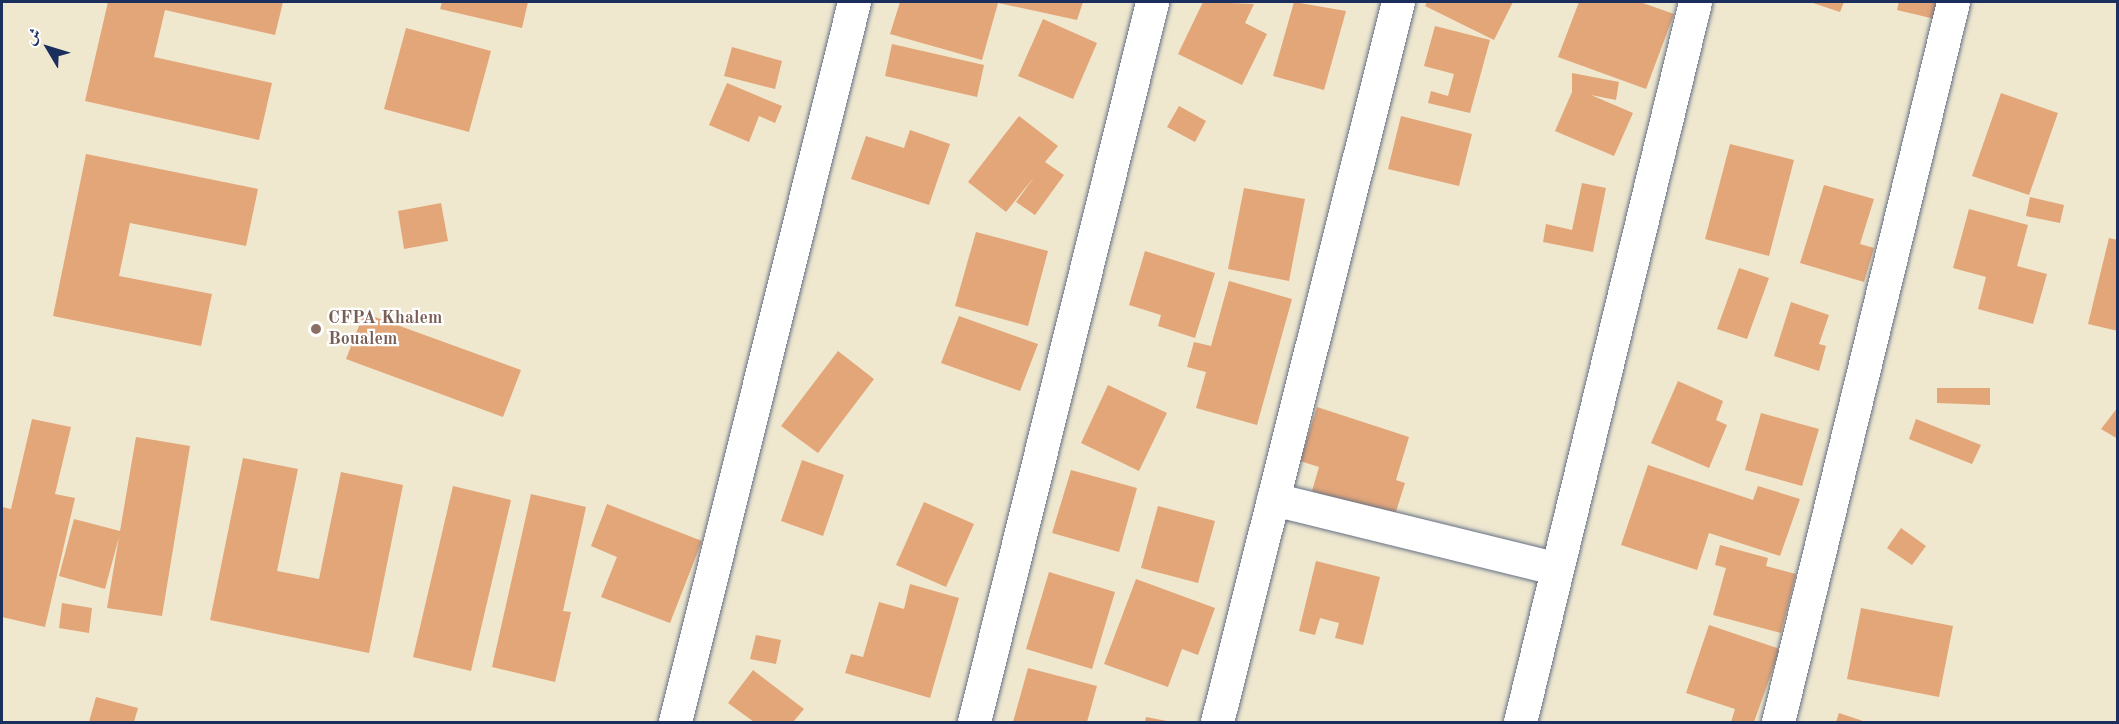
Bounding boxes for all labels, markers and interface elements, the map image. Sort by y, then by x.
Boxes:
north arrow [18,18,78,78]
text: ش [23,26,45,48]
place label: CFPA Khalem Boualem [328,308,443,350]
marker: CFPA Khalem Boualem [309,322,323,336]

